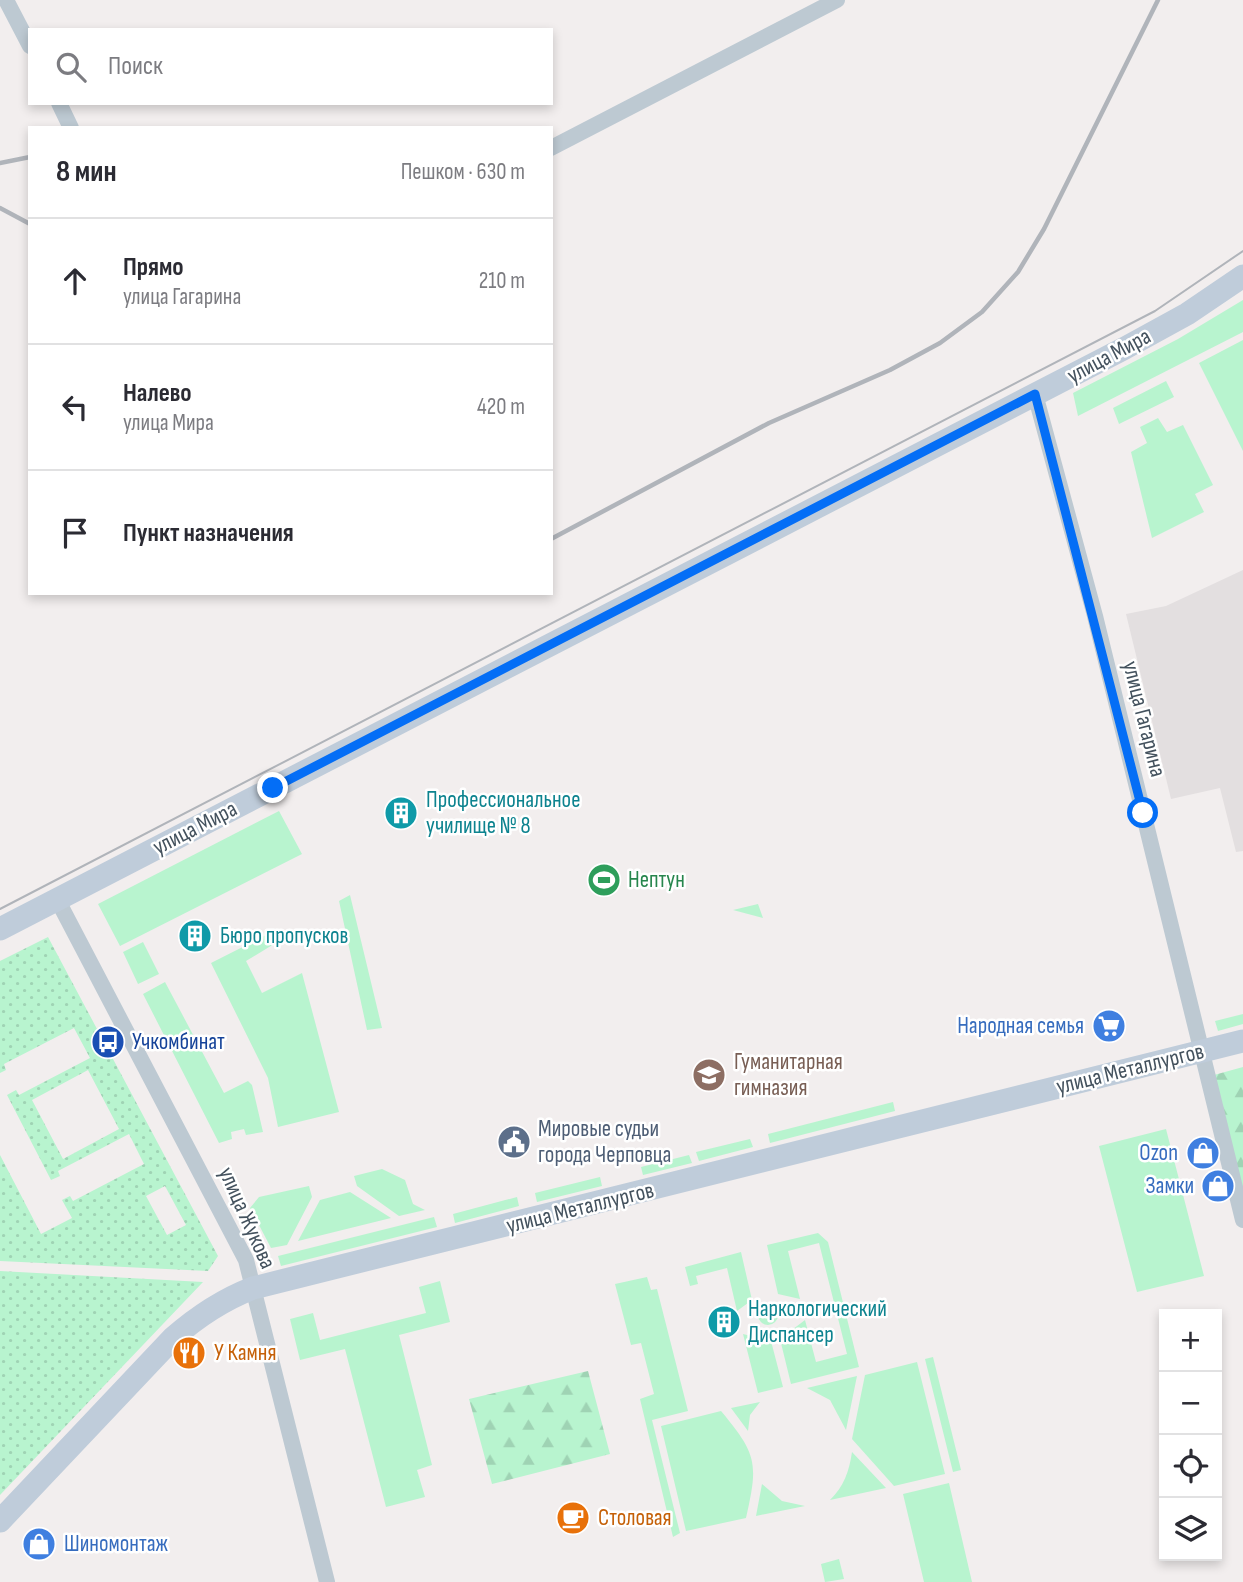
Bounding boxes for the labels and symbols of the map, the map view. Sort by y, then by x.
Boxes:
street label: улица Мира [1062,322,1156,390]
street label: улица Гагарина [1116,658,1172,780]
route end [257,772,288,803]
place label: Профессиональное училище № 8 [426,786,580,840]
building icon: Профессиональное училище № 8 [382,794,420,832]
street label: улица Мира [148,795,242,861]
route start [1127,797,1158,828]
sports icon: Нептун [585,861,623,899]
place label: Нептун [628,866,685,894]
building icon: Бюро пропусков [176,917,214,955]
place label: Бюро пропусков [220,922,348,950]
supermarket icon: Народная семья [1090,1007,1128,1045]
place label: Народная семья [957,1012,1084,1040]
bus stop icon: Учкомбинат [89,1023,127,1061]
place label: Учкомбинат [132,1028,225,1056]
street label: улица Металлургов [1053,1037,1207,1101]
place label: Гуманитарная гимназия [734,1048,843,1102]
school or university icon: Гуманитарная гимназия [690,1056,728,1094]
place label: Мировые судьи города Черповца [538,1115,671,1169]
public building icon: Мировые судьи города Черповца [495,1123,533,1161]
shop icon: Ozon [1184,1134,1222,1172]
place label: Ozon [1139,1139,1178,1167]
street label: улица Жукова [212,1163,282,1273]
shop icon: Замки [1199,1167,1237,1205]
place label: Замки [1145,1172,1194,1200]
street label: улица Металлургов [503,1176,657,1240]
place label: Наркологический Диспансер [748,1295,887,1349]
building icon: Наркологический Диспансер [705,1303,743,1341]
restaurant icon: У Камня [170,1334,208,1372]
place label: У Камня [214,1339,276,1367]
cafe icon: Столовая [554,1499,592,1537]
place label: Столовая [598,1504,672,1532]
shop icon: Шиномонтаж [20,1525,58,1563]
place label: Шиномонтаж [64,1530,169,1558]

